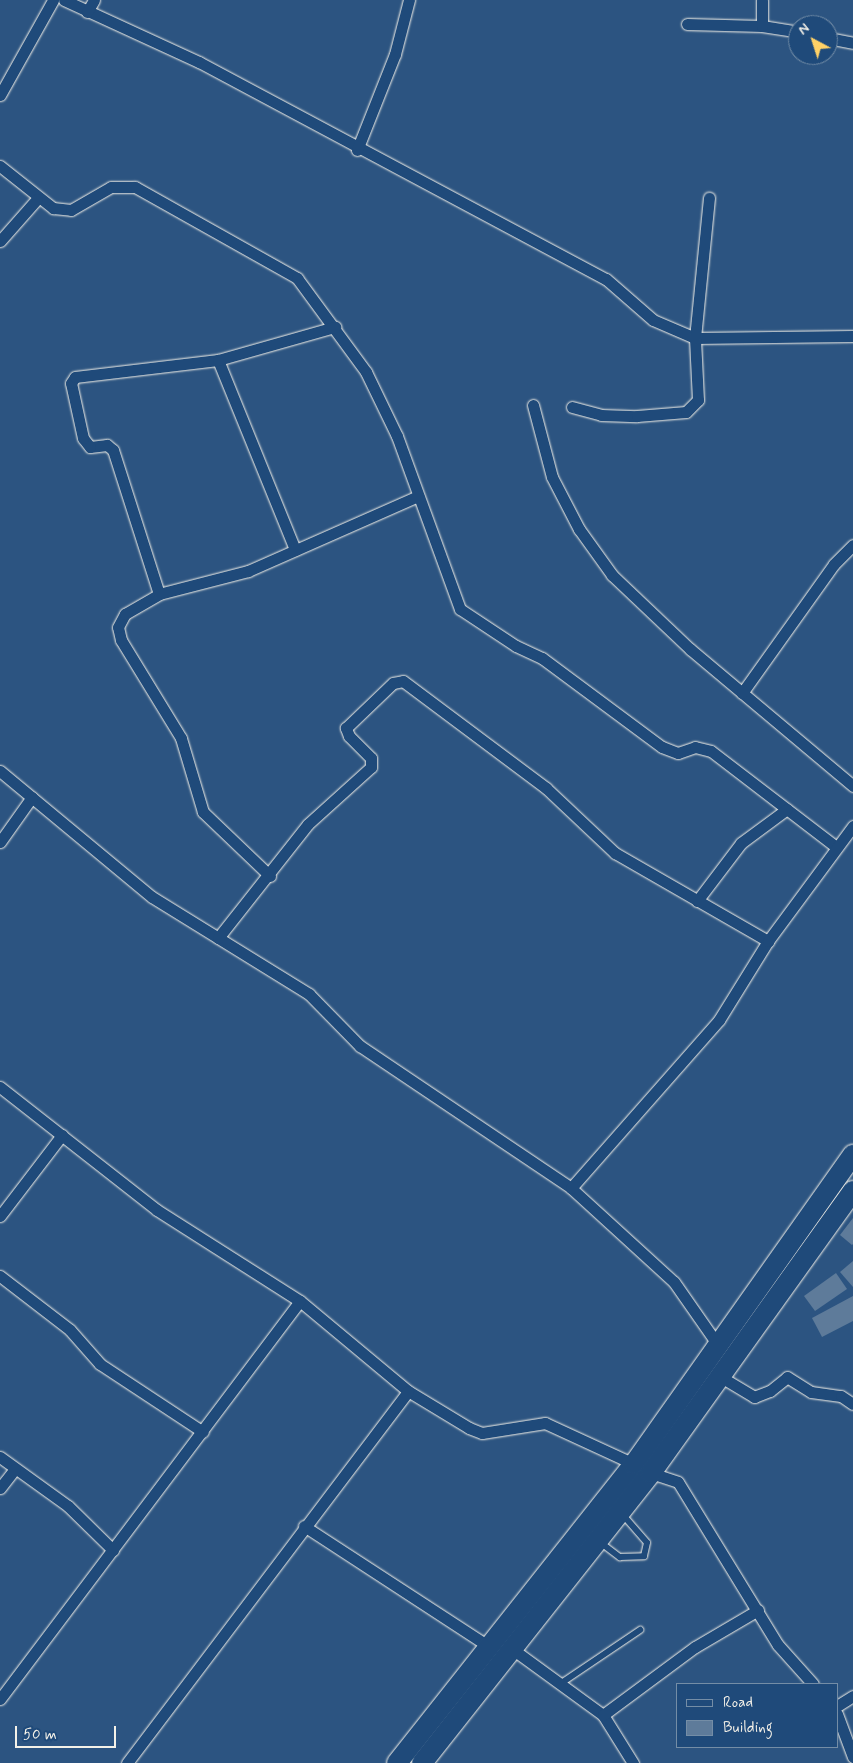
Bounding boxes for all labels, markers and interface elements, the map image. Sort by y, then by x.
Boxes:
north arrow [788,15,838,65]
text: N [795,19,813,39]
legend [676,1683,838,1748]
text: Road [723,1693,753,1713]
scale bar [18,1716,119,1748]
text: Building [723,1718,773,1738]
text: 50 m [23,1725,57,1745]

